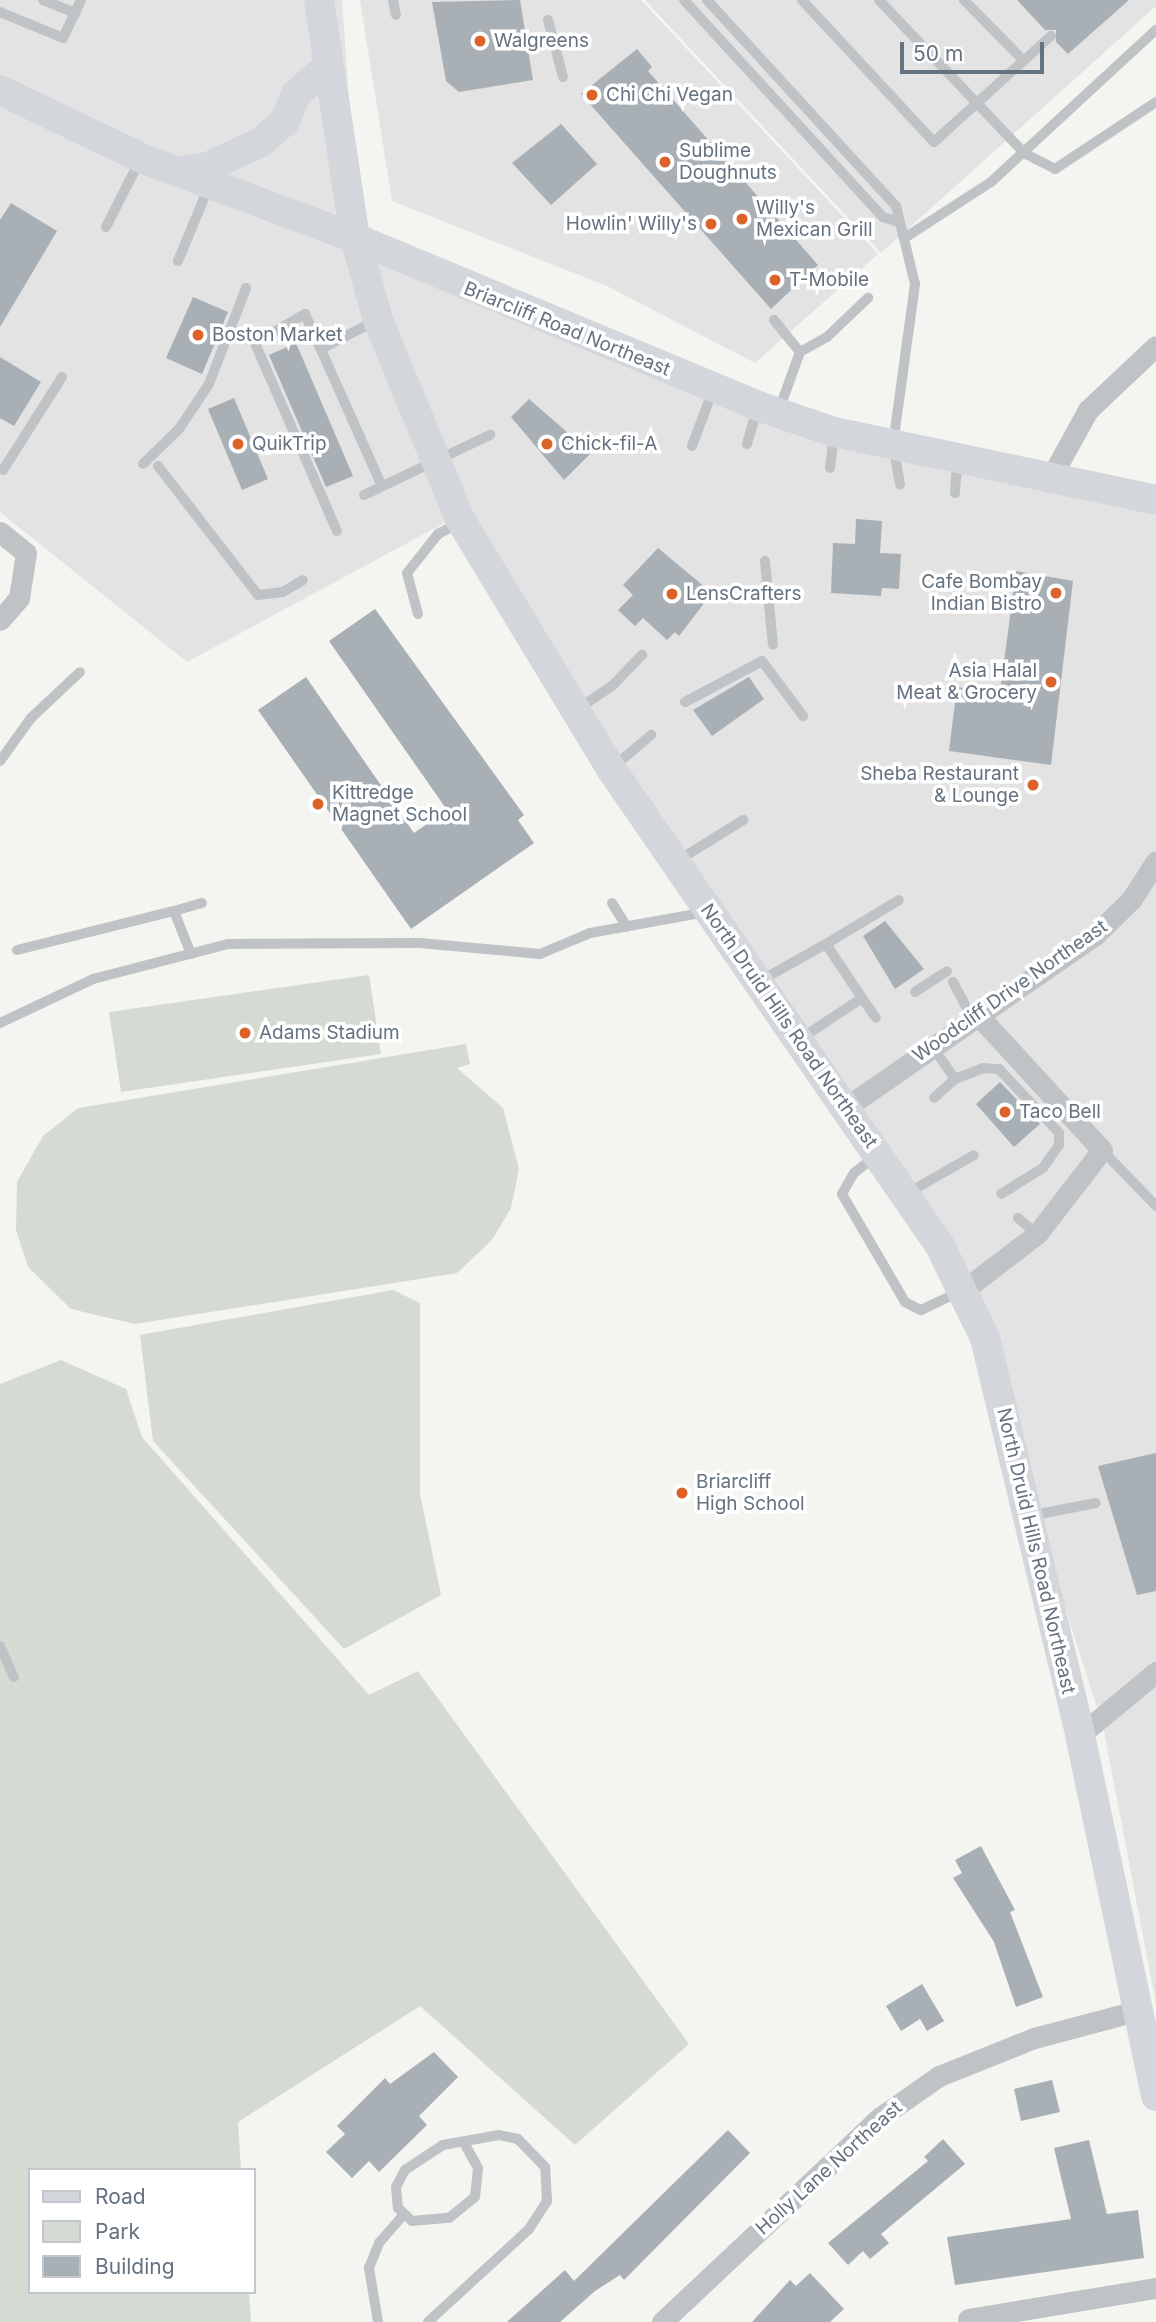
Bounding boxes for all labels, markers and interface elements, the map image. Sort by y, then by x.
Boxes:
scale bar [904,28,1048,72]
place label: Walgreens [494,30,589,52]
marker: Walgreens [472,33,488,49]
text: 50 m [913,41,963,66]
place label: Chi Chi Vegan [606,84,733,106]
marker: Chi Chi Vegan [584,87,600,103]
place label: Sublime Doughnuts [679,140,777,184]
marker: Sublime Doughnuts [657,154,673,170]
place label: Willy's Mexican Grill [756,197,872,241]
marker: Willy's Mexican Grill [734,211,750,227]
place label: Howlin' Willy's [566,213,697,235]
marker: Howlin' Willy's [703,216,719,232]
place label: T-Mobile [789,269,869,291]
marker: T-Mobile [767,272,783,288]
street label: Briarcliff Road Northeast [460,277,674,381]
place label: Boston Market [212,324,342,346]
marker: Boston Market [190,327,206,343]
place label: QuikTrip [252,433,327,455]
place label: Chick-fil-A [561,433,657,455]
marker: QuikTrip [230,436,246,452]
marker: Chick-fil-A [539,436,555,452]
place label: Cafe Bombay Indian Bistro [921,571,1042,615]
place label: LensCrafters [686,583,801,605]
marker: Cafe Bombay Indian Bistro [1048,585,1064,601]
marker: LensCrafters [664,586,680,602]
place label: Asia Halal Meat & Grocery [896,660,1037,704]
marker: Asia Halal Meat & Grocery [1043,674,1059,690]
place label: Sheba Restaurant & Lounge [860,763,1019,807]
marker: Sheba Restaurant & Lounge [1025,777,1041,793]
place label: Kittredge Magnet School [332,782,467,826]
marker: Kittredge Magnet School [310,796,326,812]
street label: North Druid Hills Road Northeast [696,900,882,1152]
street label: Woodcliff Drive Northeast [908,915,1112,1067]
place label: Adams Stadium [259,1022,400,1044]
marker: Adams Stadium [237,1025,253,1041]
place label: Taco Bell [1019,1101,1101,1123]
marker: Taco Bell [997,1104,1013,1120]
street label: North Druid Hills Road Northeast [992,1406,1080,1696]
place label: Briarcliff High School [696,1471,805,1515]
marker: Briarcliff High School [674,1485,690,1501]
street label: Holly Lane Northeast [751,2096,907,2240]
legend [28,2168,256,2294]
text: Road [95,2184,146,2209]
text: Park [95,2219,140,2244]
text: Building [95,2254,175,2279]

